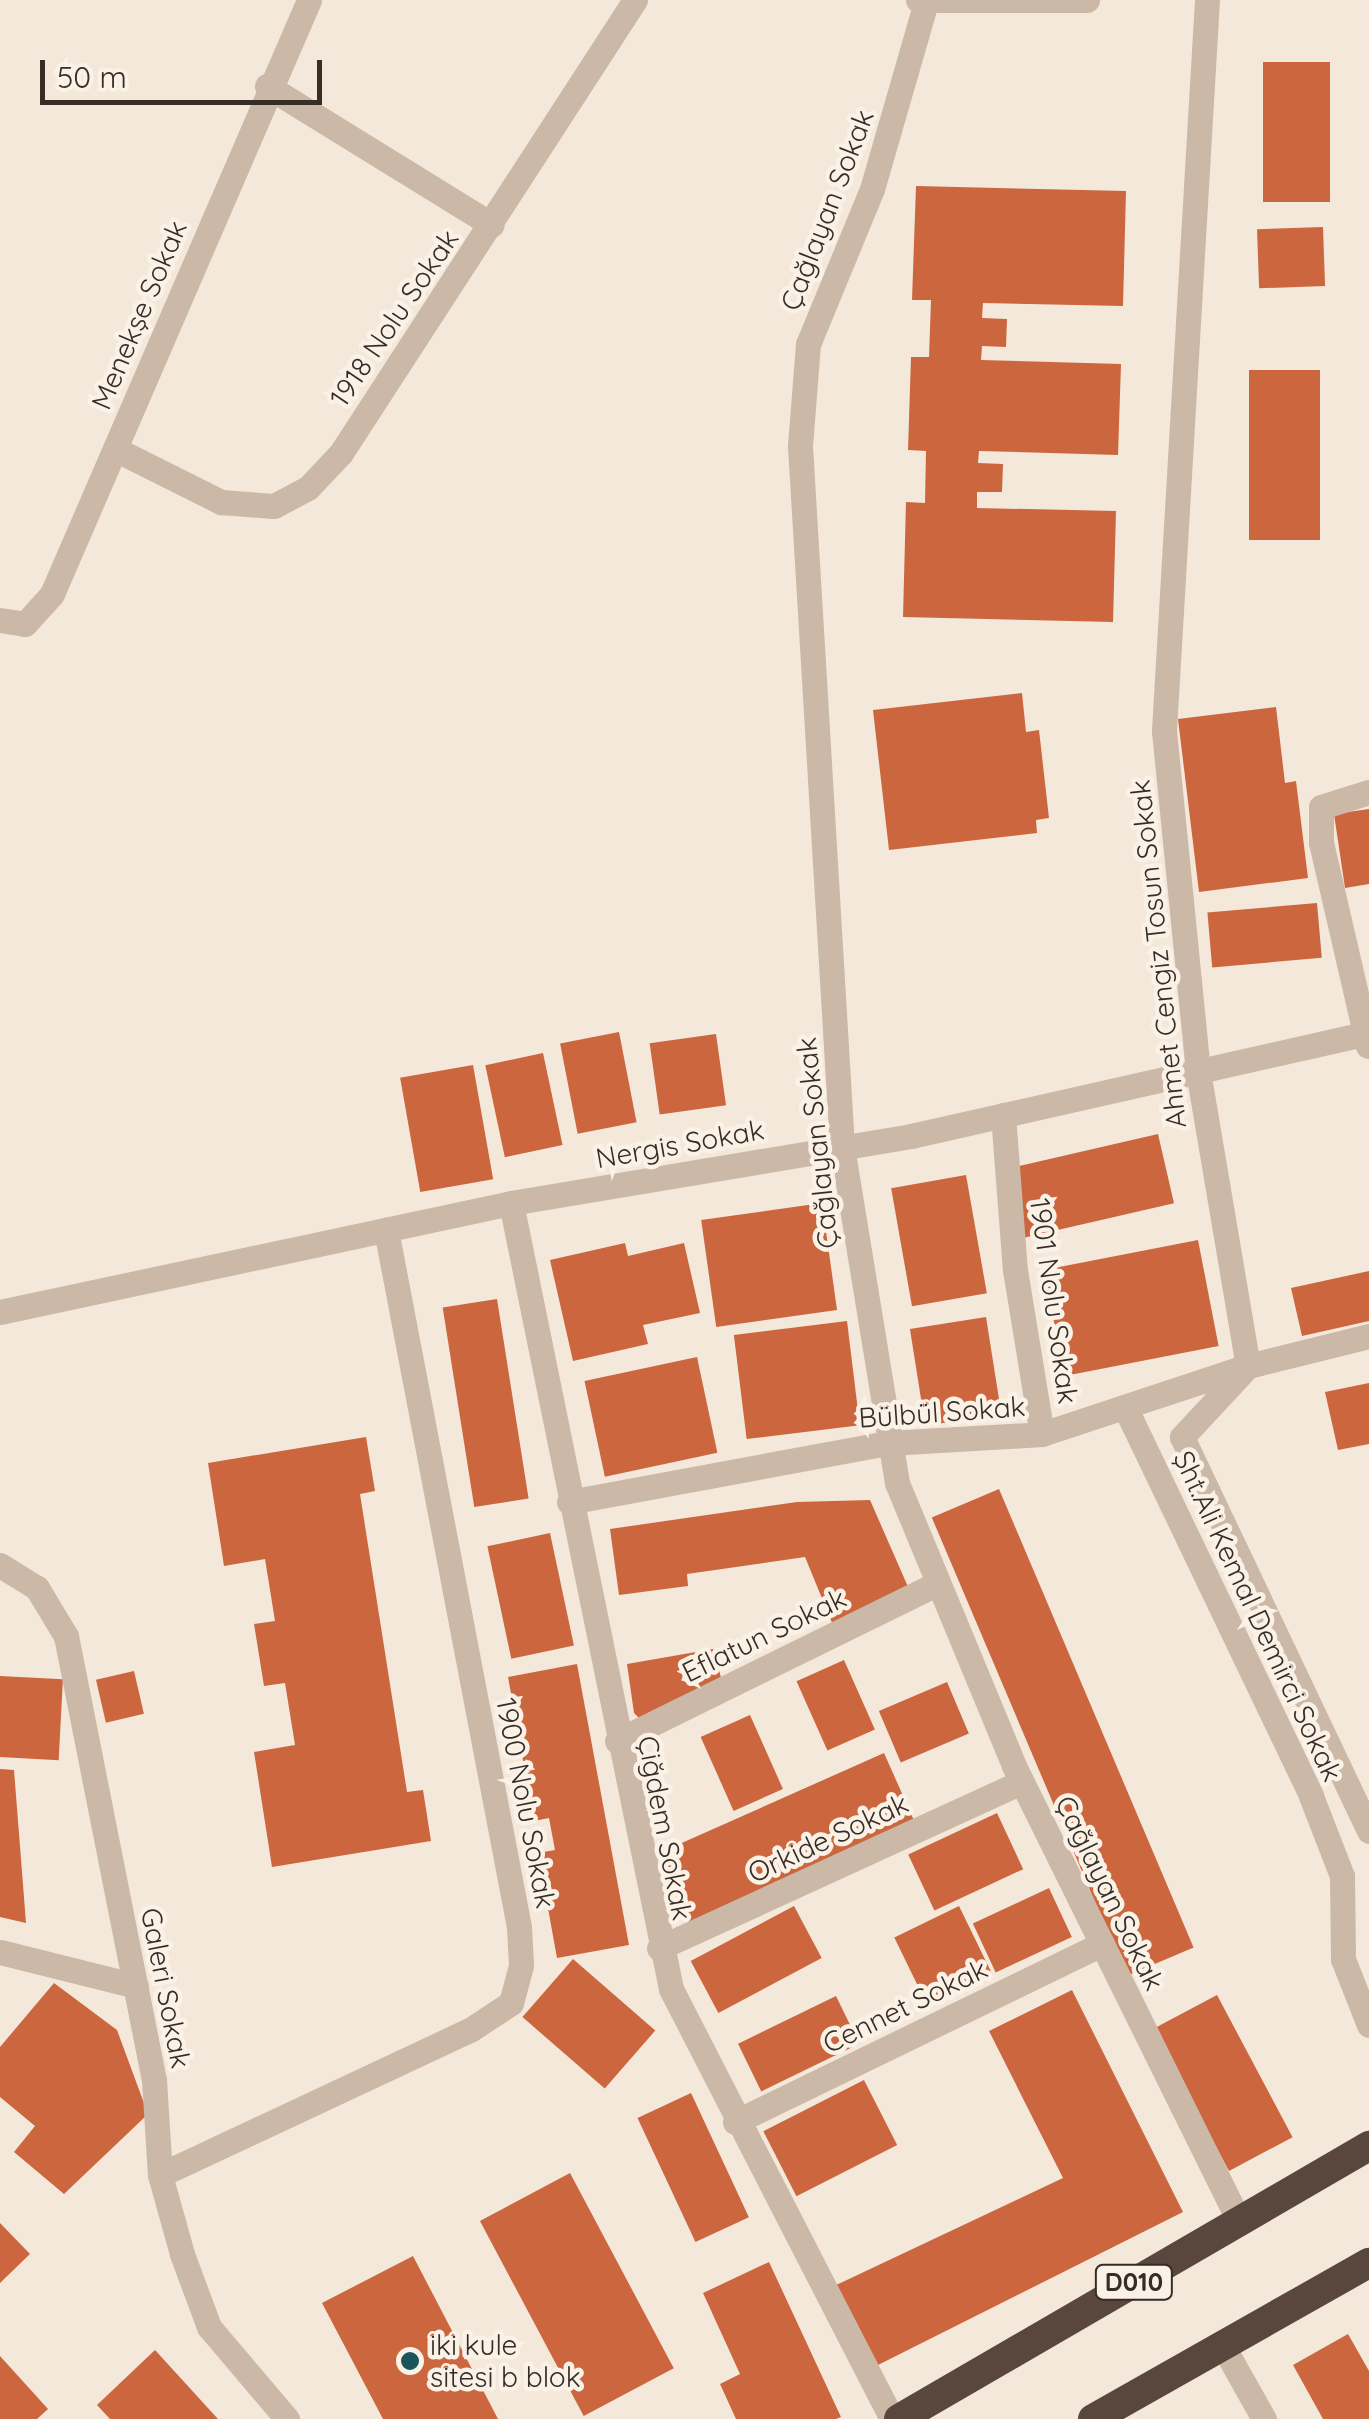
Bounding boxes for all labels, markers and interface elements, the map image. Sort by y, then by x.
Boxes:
scale bar [45,40,328,102]
text: 50 m [57,58,127,96]
street label: Çağlayan Sokak [773,105,881,315]
street label: Menekşe Sokak [84,215,194,415]
street label: 1918 Nolu Sokak [322,223,466,413]
street label: Ahmet Cengiz Tosun Sokak [1123,778,1193,1130]
street label: Çağlayan Sokak [789,1036,845,1250]
street label: Nergis Sokak [593,1113,767,1175]
street label: 1901 Nolu Sokak [1023,1196,1085,1406]
street label: Bülbül Sokak [858,1389,1026,1435]
street label: Şht.Ali Kemal Demirci Sokak [1167,1446,1349,1786]
street label: Eflatun Sokak [677,1581,851,1689]
street label: 1900 Nolu Sokak [489,1695,563,1911]
street label: Çiğdem Sokak [631,1733,699,1923]
street label: Orkide Sokak [742,1786,914,1890]
street label: Çağlayan Sokak [1048,1790,1172,1996]
street label: Galeri Sokak [134,1905,198,2071]
street label: Cennet Sokak [817,1952,993,2060]
road number: D010 [1094,2262,1174,2302]
place label: iki kule sitesi b blok [430,2328,581,2394]
marker: iki kule sitesi b blok [399,2350,421,2372]

